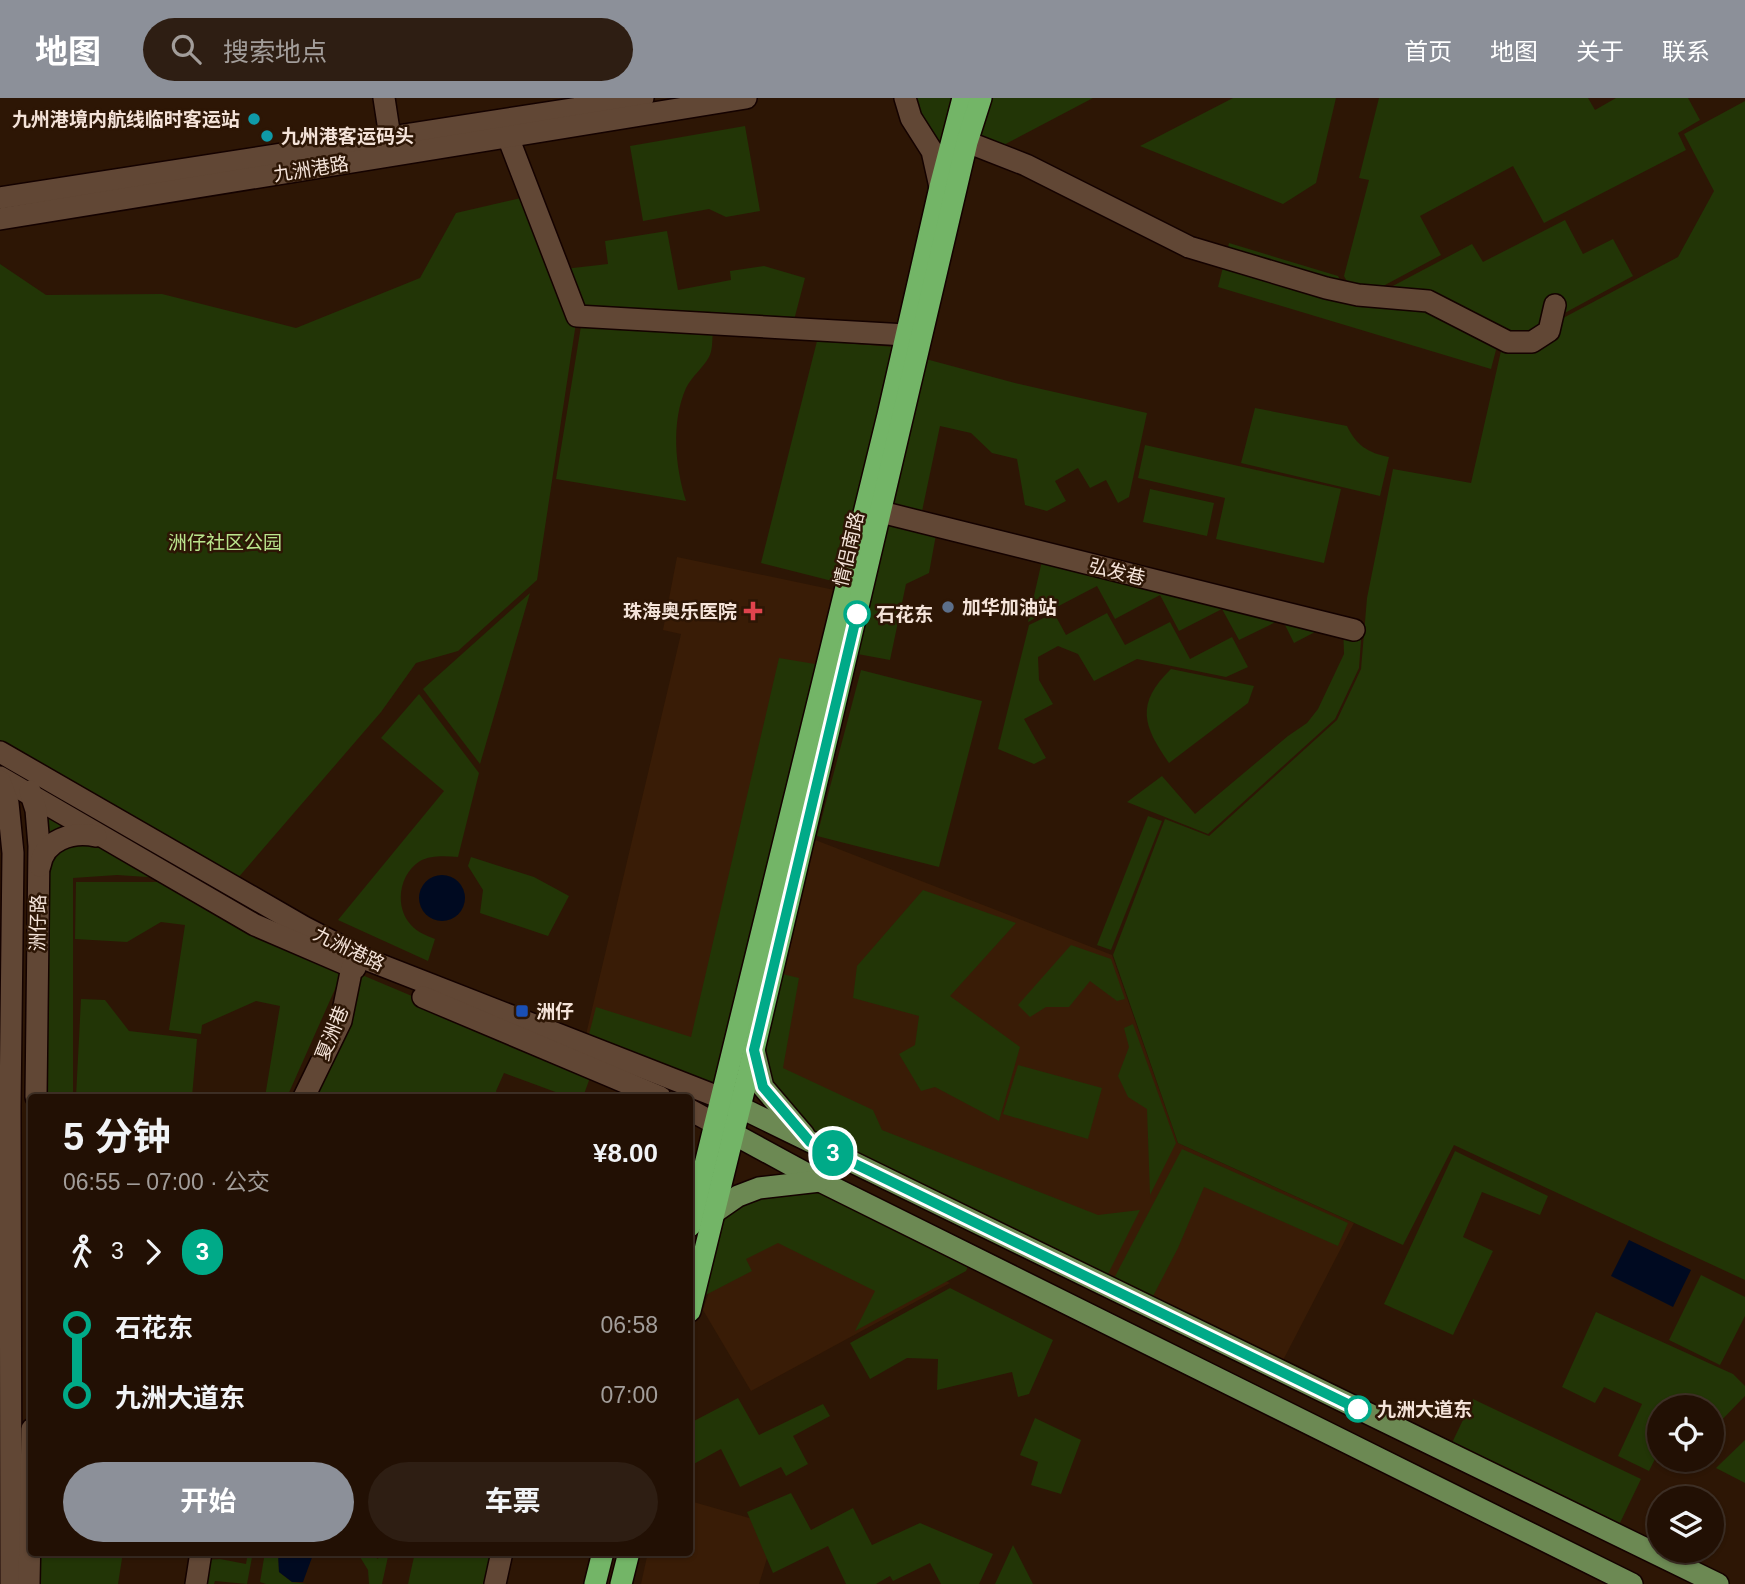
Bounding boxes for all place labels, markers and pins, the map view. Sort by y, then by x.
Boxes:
place label: 九州港境内航线临时客运站 [12,109,240,130]
marker: 九州港境内航线临时客运站 [246,111,262,127]
place label: 九州港客运码头 [281,126,414,147]
marker: 九州港客运码头 [259,128,275,144]
place label: 加华加油站 [962,597,1057,618]
marker: 加华加油站 [940,599,956,615]
place label: 珠海奥乐医院 [623,601,737,622]
marker: 珠海奥乐医院 [743,601,763,621]
marker: 石花东 [844,601,870,627]
place label: 石花东 [876,604,933,625]
place label: 洲仔 [536,1001,574,1022]
marker: 洲仔 [514,1003,530,1019]
marker: 九洲大道东 [1345,1396,1371,1422]
place label: 九洲大道东 [1377,1399,1472,1420]

